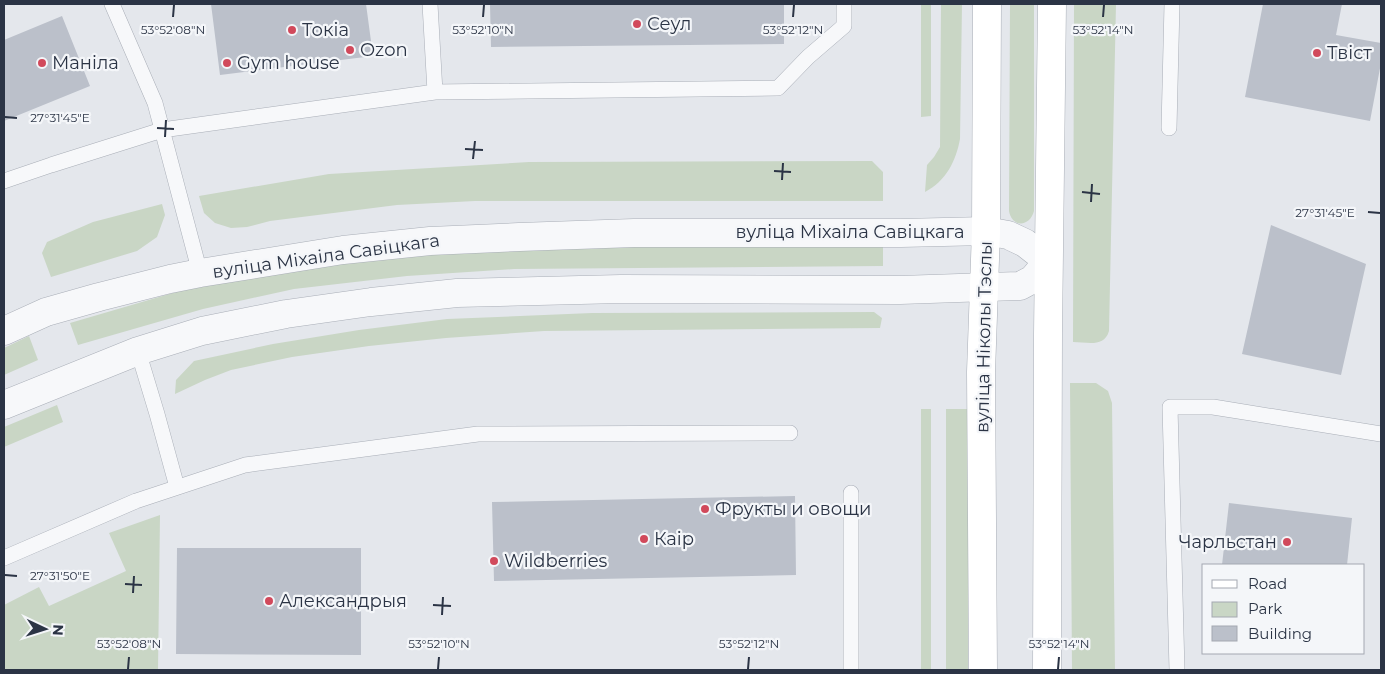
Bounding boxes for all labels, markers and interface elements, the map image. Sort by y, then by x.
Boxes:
place label: Сеул [647,13,691,35]
marker: Сеул [631,18,643,30]
place label: Токіа [302,19,349,41]
text: 53°52'08"N [141,22,205,37]
text: 53°52'10"N [452,22,514,37]
text: 53°52'12"N [763,22,823,37]
text: 53°52'14"N [1072,22,1134,37]
marker: Токіа [286,24,298,36]
place label: Ozon [360,39,408,61]
place label: Твіст [1327,42,1372,64]
marker: Ozon [344,44,356,56]
marker: Твіст [1311,47,1323,59]
place label: Маніла [52,52,119,74]
place label: Gym house [237,52,340,74]
marker: Маніла [36,57,48,69]
marker: Gym house [221,57,233,69]
text: 27°31'45"E [30,110,90,125]
text: 27°31'45"E [1295,205,1355,220]
street label: вуліца Міхаіла Савіцкага [735,221,965,243]
street label: вуліца Міхаіла Савіцкага [211,229,441,283]
street label: вуліца Ніколы Тэслы [971,241,997,433]
place label: Фрукты и овощи [715,498,871,520]
marker: Фрукты и овощи [699,503,711,515]
place label: Каір [654,528,694,550]
place label: Чарльстан [1179,531,1277,553]
marker: Каір [638,533,650,545]
marker: Чарльстан [1281,536,1293,548]
place label: Wildberries [504,550,608,572]
marker: Wildberries [488,555,500,567]
legend [1202,564,1365,654]
text: 27°31'50"E [30,568,90,583]
text: Road [1248,574,1287,593]
place label: Александрыя [279,590,407,612]
marker: Александрыя [263,595,275,607]
text: Park [1248,599,1282,618]
north arrow [20,604,70,654]
text: N [49,624,67,636]
text: Building [1248,624,1312,643]
text: 53°52'08"N [97,636,161,651]
text: 53°52'10"N [408,636,470,651]
text: 53°52'12"N [719,636,779,651]
text: 53°52'14"N [1028,636,1090,651]

